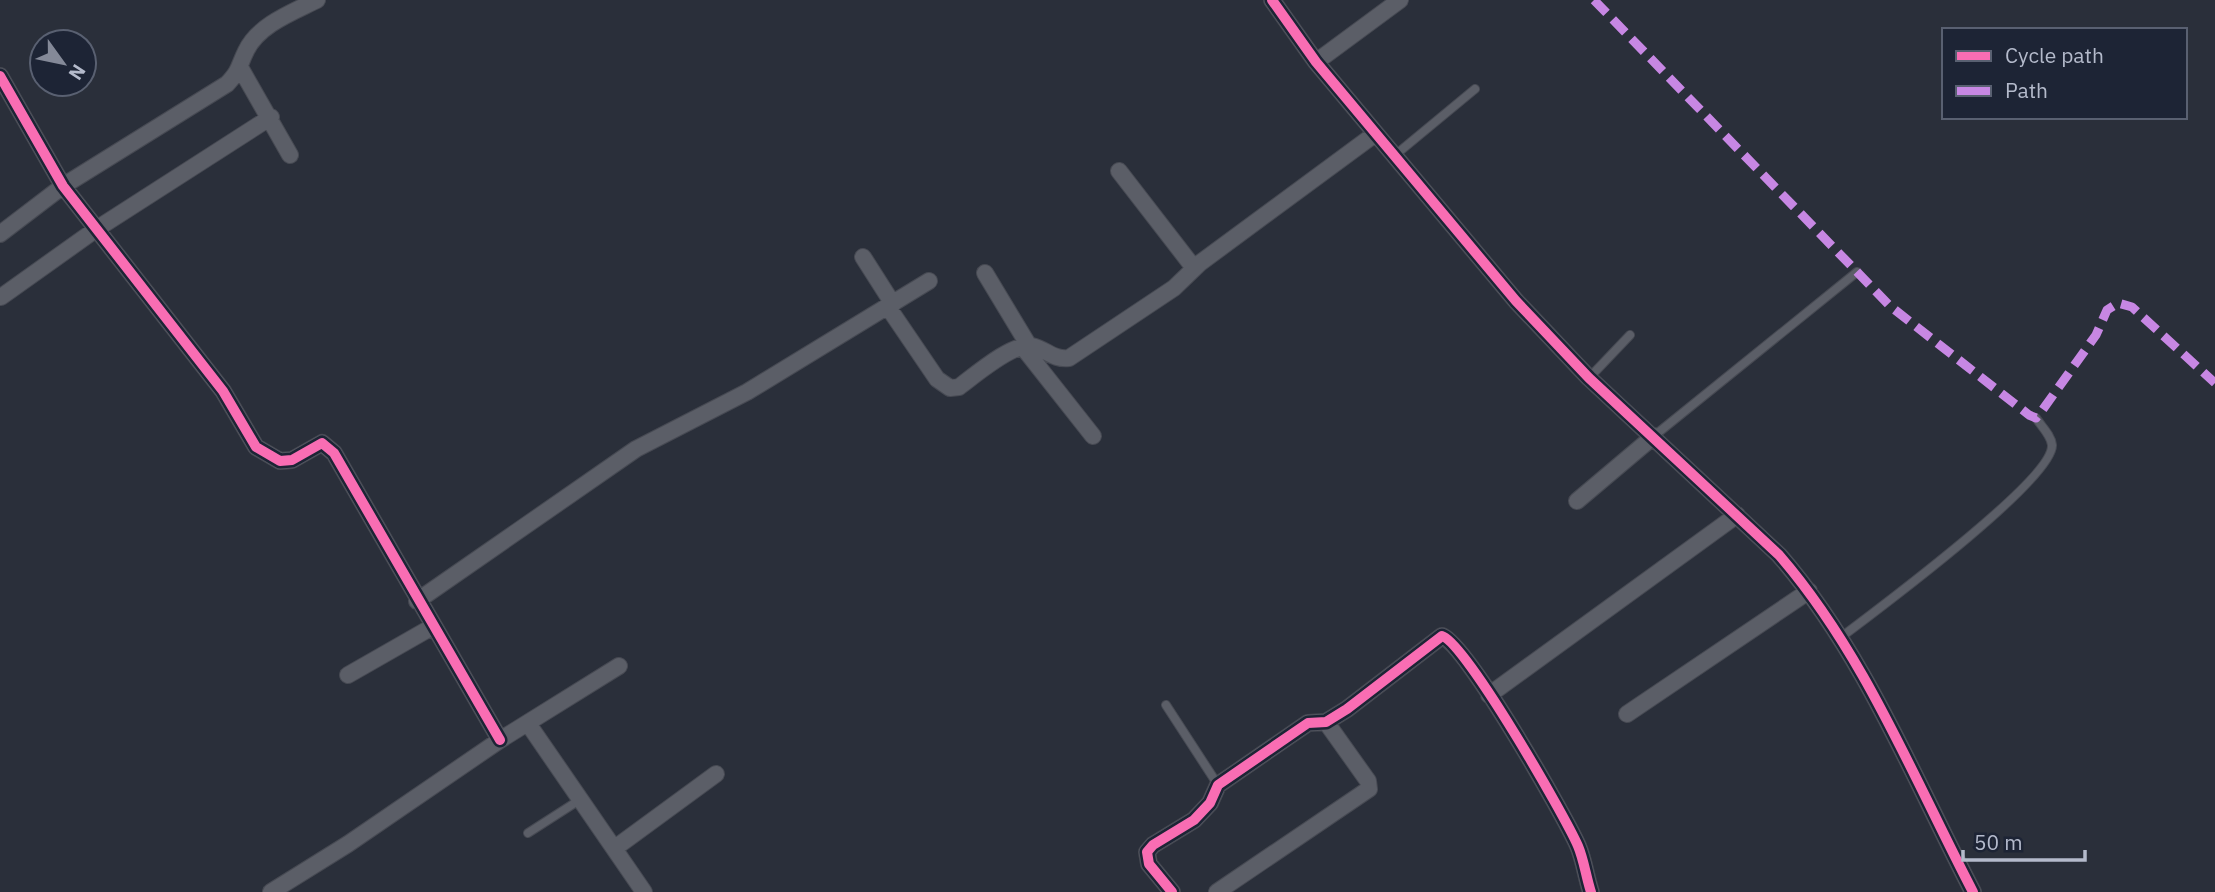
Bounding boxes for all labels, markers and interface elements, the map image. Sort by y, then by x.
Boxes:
north arrow [28,28,98,98]
legend [1942,28,2187,119]
text: Cycle path [2005,41,2104,69]
text: N [63,60,91,85]
text: Path [2005,76,2048,104]
scale bar [1963,818,2086,862]
text: 50 m [1974,828,2023,856]

